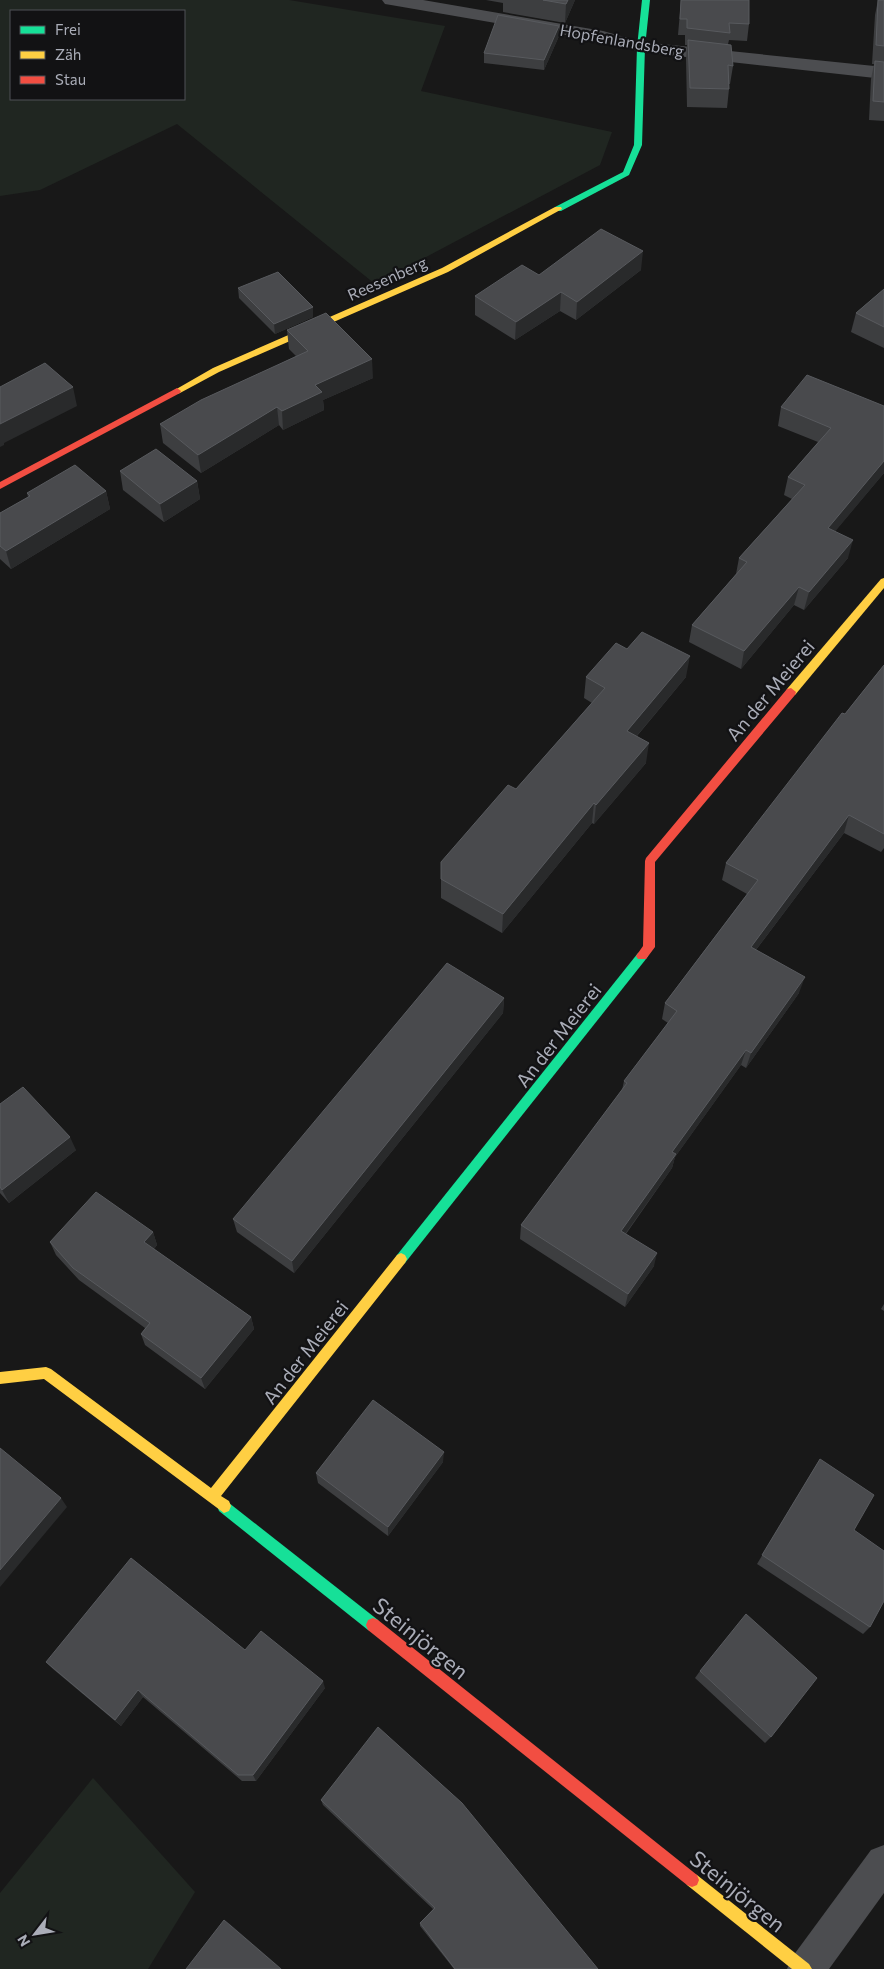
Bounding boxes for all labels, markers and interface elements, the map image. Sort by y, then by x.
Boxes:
legend [10,10,185,100]
text: Frei [55,20,81,38]
street label: Hopfenlandsberg [559,20,686,60]
text: Zäh [55,45,81,63]
text: Stau [55,70,86,88]
street label: Reesenberg [344,252,430,304]
street label: An der Meierei [721,635,819,745]
street label: An der Meierei [510,979,606,1091]
street label: An der Meierei [257,1296,353,1408]
street label: Steinjörgen [368,1591,474,1685]
street label: Steinjörgen [685,1844,791,1938]
north arrow [10,1909,60,1959]
text: N [13,1932,33,1950]

